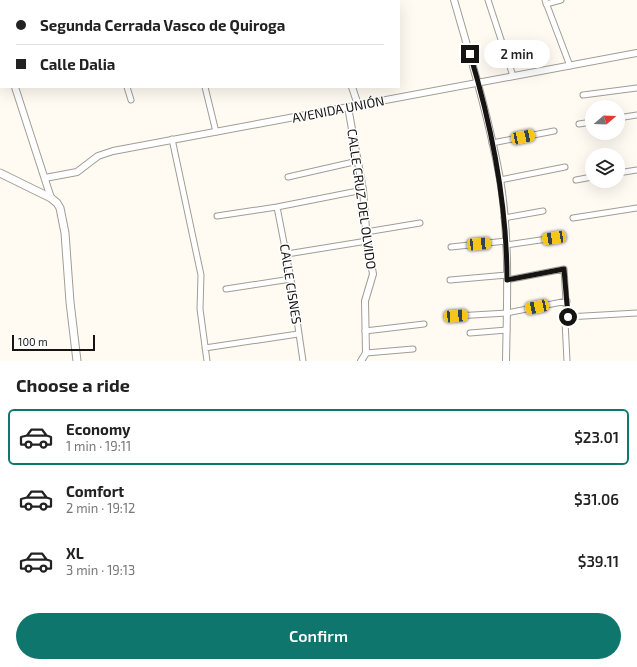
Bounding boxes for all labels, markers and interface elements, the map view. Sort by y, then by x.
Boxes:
text: Segunda Cerrada Vasco de Quiroga [40,16,285,34]
callout: 2 min [484,40,550,68]
route end [461,45,479,63]
text: 2 min [501,46,533,62]
text: Calle Dalia [40,55,115,73]
street label: AVENIDA UNIÓN [290,91,386,126]
north arrow [585,100,625,140]
map controls [585,100,625,188]
street label: CALLE CRUZ DEL OLVIDO [344,128,380,270]
car [510,129,536,145]
button: layers [585,148,625,188]
car [541,230,567,246]
car [467,237,491,251]
street label: CALLE CISNES [277,243,305,325]
car [524,299,550,315]
route start [559,308,577,326]
car [444,309,468,323]
scale bar [12,333,95,352]
text: 100 m [18,335,48,348]
text: Choose a ride [16,374,130,396]
icon: car [18,419,54,455]
text: Economy [66,420,131,438]
text: $23.01 [574,428,619,446]
text: 1 min · 19:11 [66,438,131,454]
icon: car [18,481,54,517]
text: Comfort [66,482,124,500]
text: $31.06 [574,490,619,508]
text: 2 min · 19:12 [66,500,135,516]
icon: car [18,543,54,579]
text: XL [66,544,84,562]
text: $39.11 [578,552,619,570]
text: 3 min · 19:13 [66,562,135,578]
button: Confirm [16,613,621,659]

